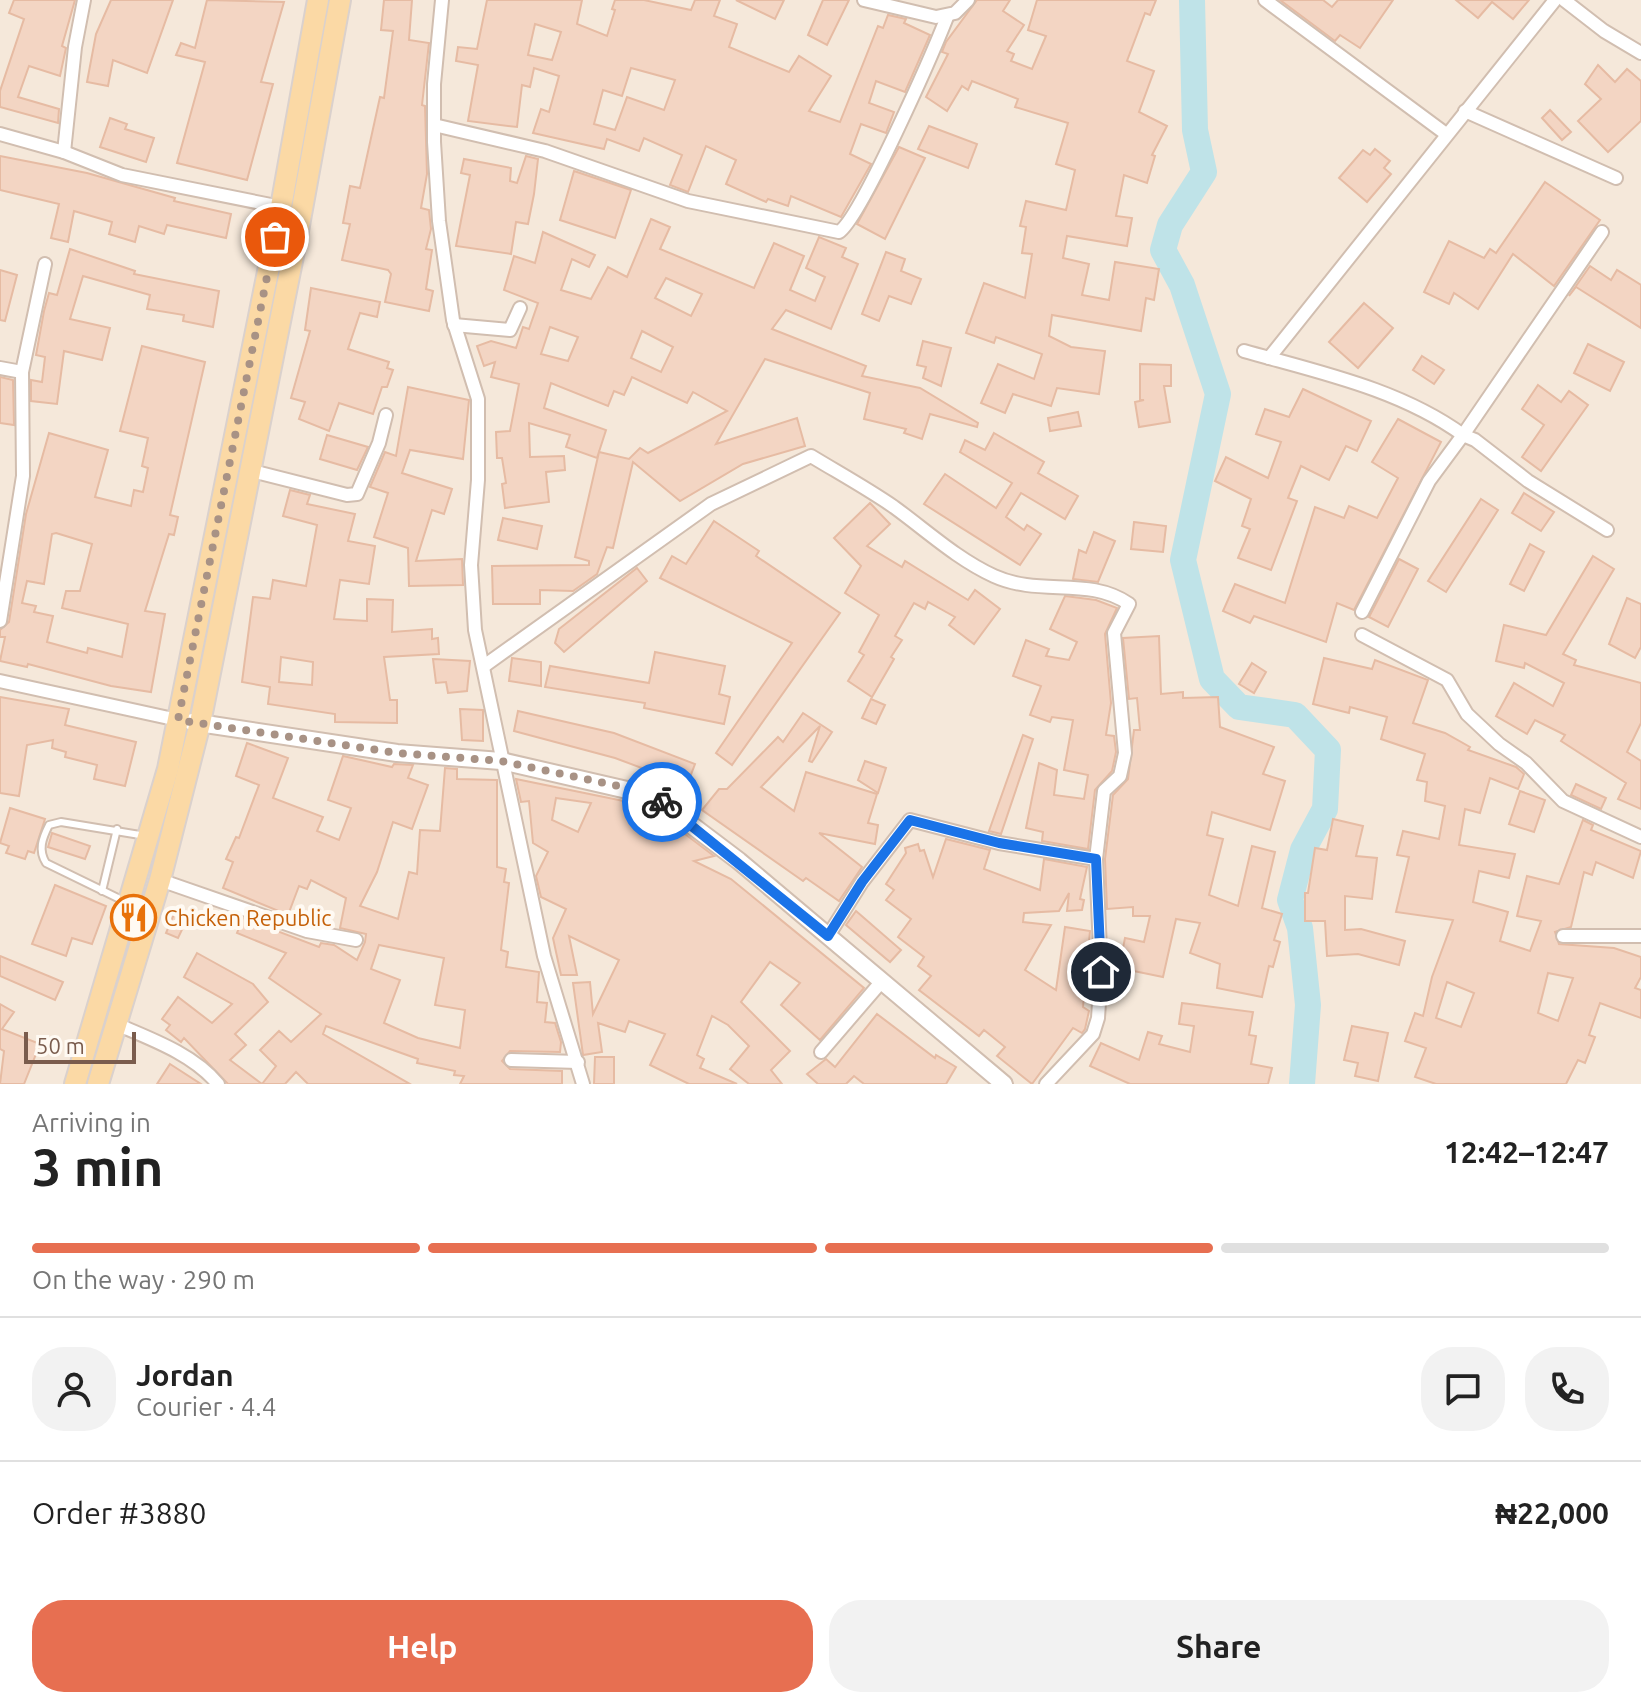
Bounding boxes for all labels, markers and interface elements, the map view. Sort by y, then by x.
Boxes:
pin [241,203,309,271]
icon: bag [253,215,297,259]
courier [622,762,702,842]
icon: bike [640,780,684,824]
restaurant icon: Chicken Republic [109,894,157,942]
place label: Chicken Republic [164,905,332,930]
pin [1067,938,1135,1006]
icon: home [1079,950,1123,994]
scale bar [24,1028,136,1064]
text: 50 m [36,1033,85,1058]
text: Arriving in [32,1108,151,1137]
text: 12:42–12:47 [1444,1135,1609,1169]
text: 3 min [32,1138,163,1196]
text: On the way · 290 m [32,1265,255,1294]
button: person [32,1347,116,1431]
button: chat [1421,1347,1505,1431]
button: phone [1525,1347,1609,1431]
text: Jordan [136,1358,234,1392]
text: Courier · 4.4 [136,1392,276,1421]
text: Order #3880 [32,1496,206,1530]
text: ₦22,000 [1495,1496,1609,1530]
button: Help [32,1600,813,1692]
button: Share [829,1600,1609,1692]

